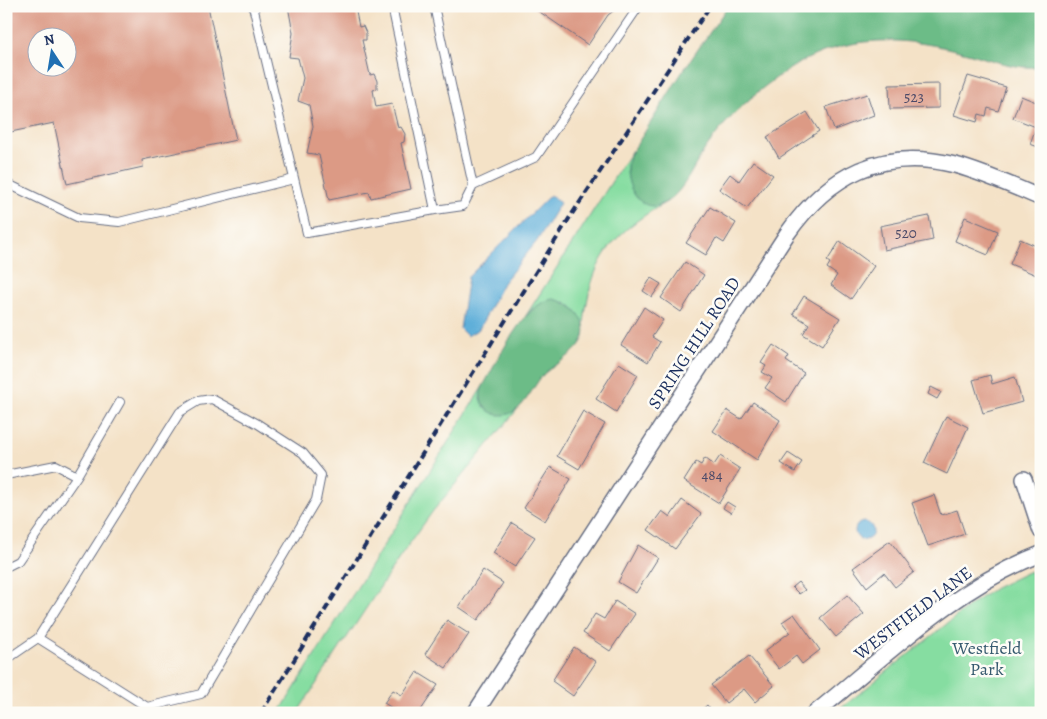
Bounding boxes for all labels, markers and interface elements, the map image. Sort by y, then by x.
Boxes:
north arrow [28,28,78,78]
text: N [42,29,56,50]
house number: 523 [904,87,924,107]
house number: 520 [895,223,917,243]
street label: SPRING HILL ROAD [642,272,746,414]
house number: 484 [702,465,723,485]
street label: WESTFIELD LANE [848,561,977,666]
park label: Westfield Park [951,636,1022,681]

